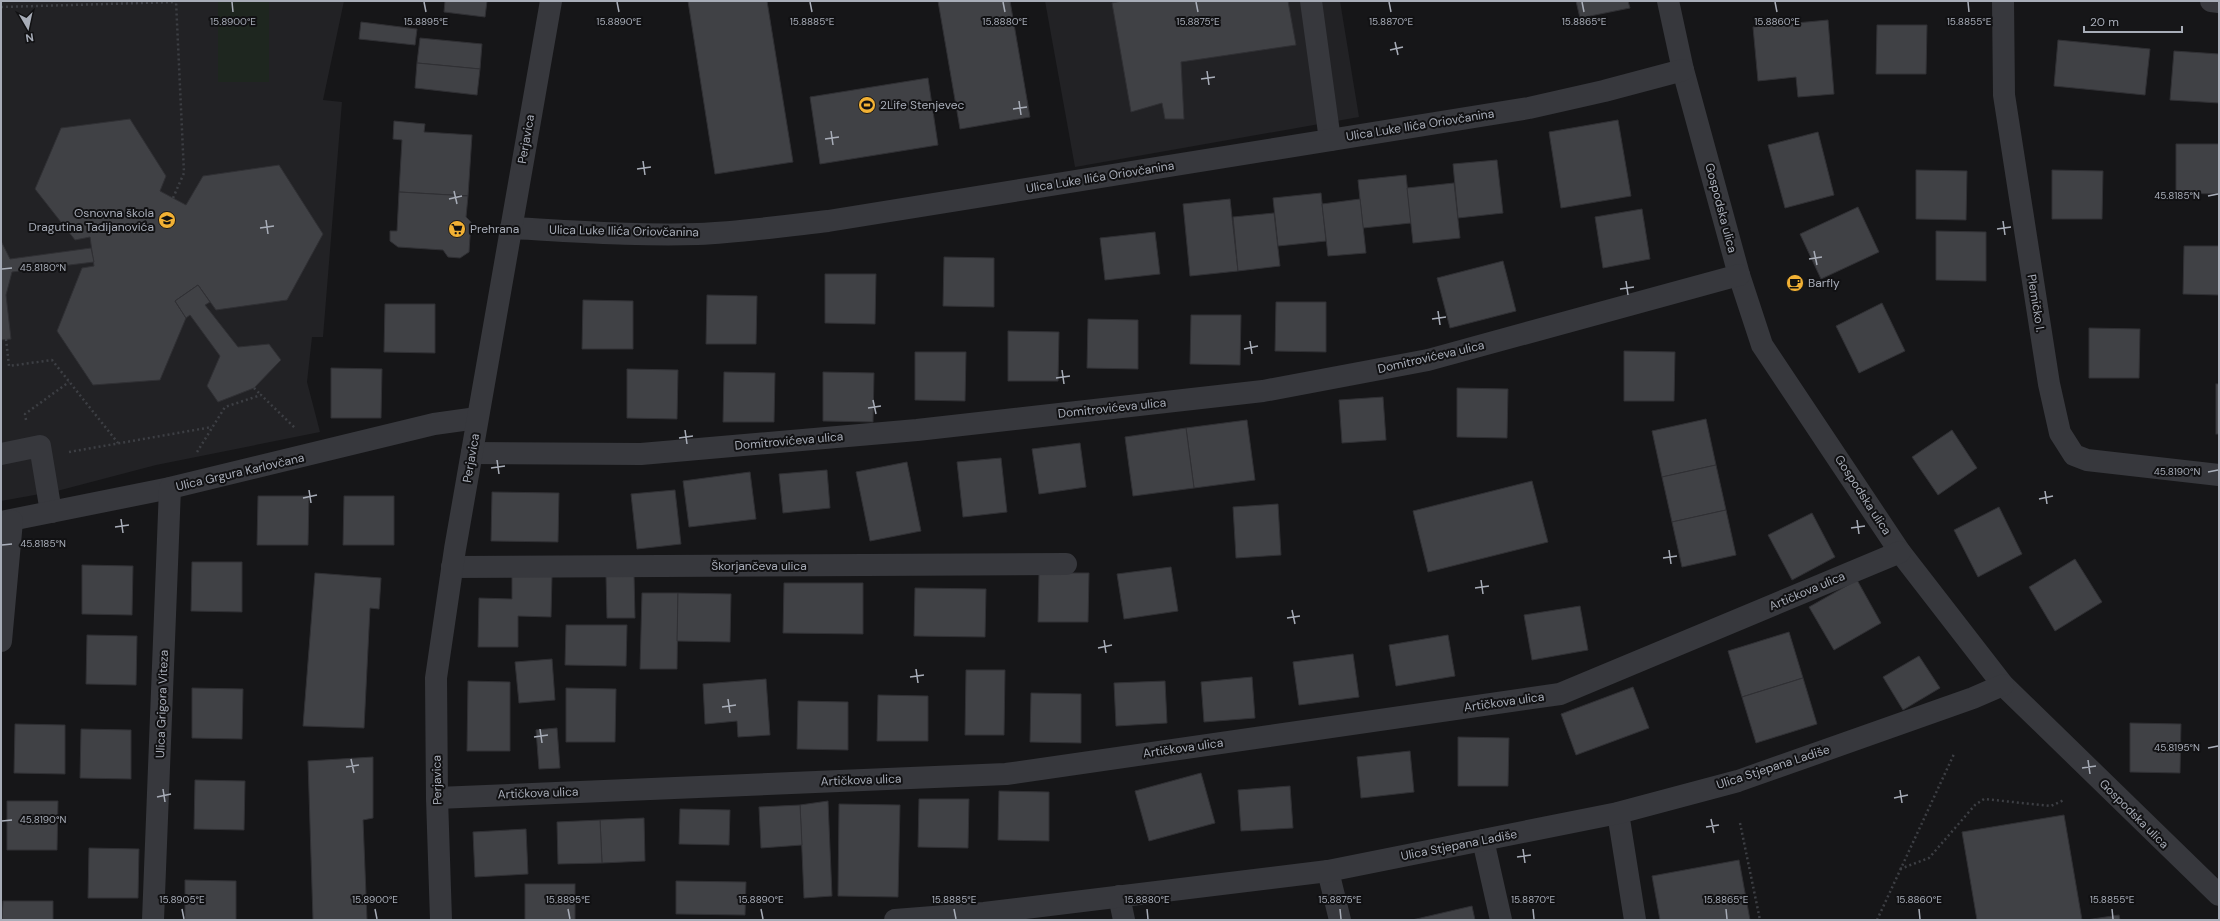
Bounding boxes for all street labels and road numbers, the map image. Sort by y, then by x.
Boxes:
street label: Ulica Luke Ilića Oriovčanina [1345,105,1495,145]
street label: Perjavica [514,113,538,165]
street label: Ulica Luke Ilića Oriovčanina [1025,157,1175,197]
street label: Gospodska ulica [1701,162,1741,254]
street label: Ulica Luke Ilića Oriovčanina [549,222,699,240]
street label: Plemičko I. [2024,273,2048,333]
street label: Domitrovićeva ulica [1376,337,1486,377]
street label: Domitrovićeva ulica [1057,394,1167,422]
street label: Domitrovićeva ulica [734,428,844,454]
street label: Perjavica [459,432,483,484]
street label: Ulica Grgura Karlovčana [174,449,306,495]
street label: Gospodska ulica [1831,452,1895,538]
street label: Škorjančeva ulica [711,558,807,574]
street label: Artičkova ulica [1767,568,1847,614]
street label: Ulica Grigora Viteza [152,650,172,758]
street label: Artičkova ulica [1463,688,1545,716]
street label: Artičkova ulica [1142,734,1224,762]
street label: Ulica Stjepana Ladiše [1714,741,1832,793]
street label: Perjavica [429,755,445,805]
street label: Artičkova ulica [820,771,902,789]
street label: Gospodska ulica [2096,776,2172,852]
street label: Artičkova ulica [497,784,579,802]
street label: Ulica Stjepana Ladiše [1399,826,1519,864]

